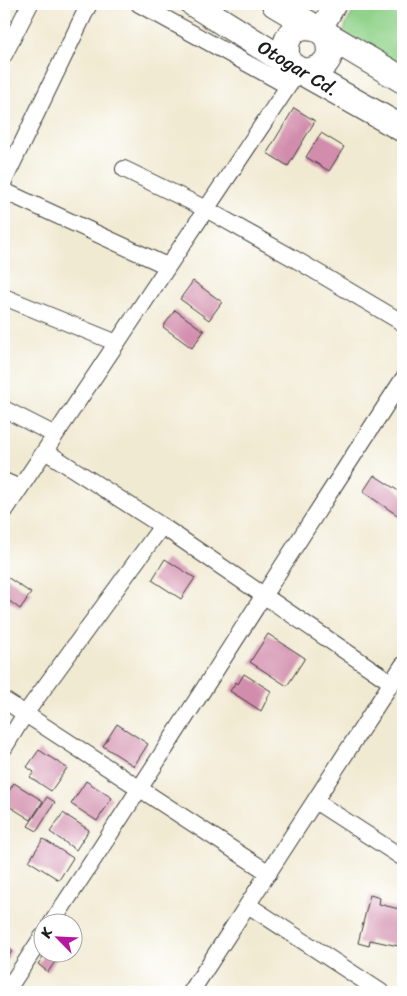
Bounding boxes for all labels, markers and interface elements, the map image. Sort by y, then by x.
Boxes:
street label: Otogar Cd. [251,31,345,105]
north arrow [32,914,82,964]
text: K [33,923,60,943]

